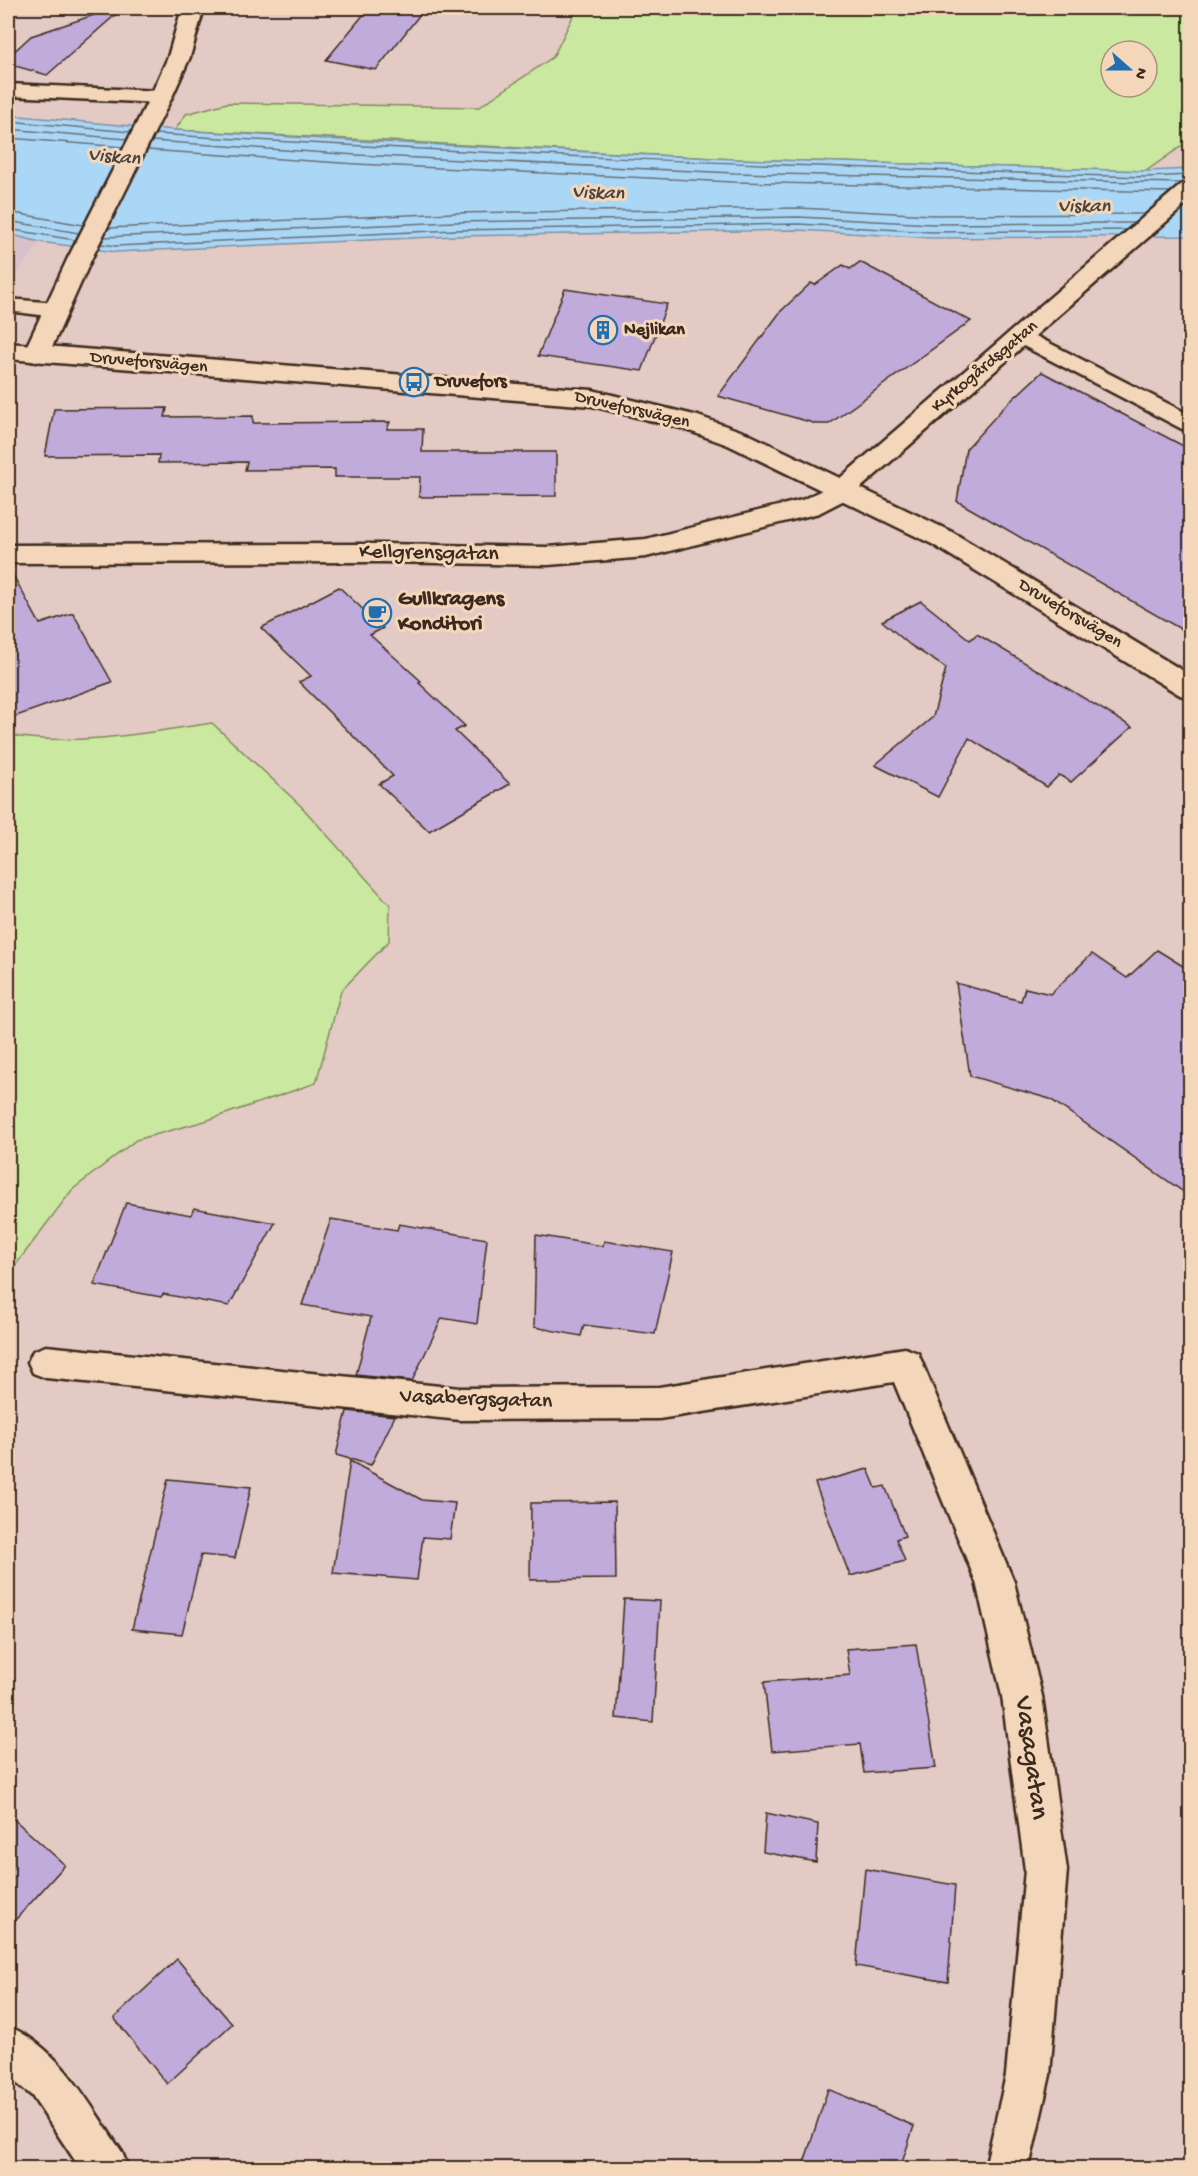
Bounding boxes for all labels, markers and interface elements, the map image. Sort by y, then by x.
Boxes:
north arrow [1099,39,1159,99]
text: N [1129,65,1150,82]
water label: Viskan [87,144,142,172]
water label: Viskan [571,182,625,206]
water label: Viskan [1058,196,1111,219]
building icon: Nejlikan [587,314,619,346]
street label: Kyrkogårdsgatan [928,316,1043,418]
place label: Nejlikan [624,320,685,341]
street label: Druveforsvägen [88,347,209,379]
bus stop icon: Druvefors [398,366,430,398]
place label: Druvefors [433,372,508,393]
street label: Druveforsvägen [571,386,692,434]
street label: Kellgrensgatan [359,540,500,568]
street label: Druveforsvägen [1013,574,1126,654]
place label: Gullkragens Konditori [397,587,506,638]
cafe icon: Gullkragens Konditori [361,597,393,629]
street label: Vasabergsgatan [398,1384,553,1416]
street label: Vasagatan [1005,1693,1055,1822]

